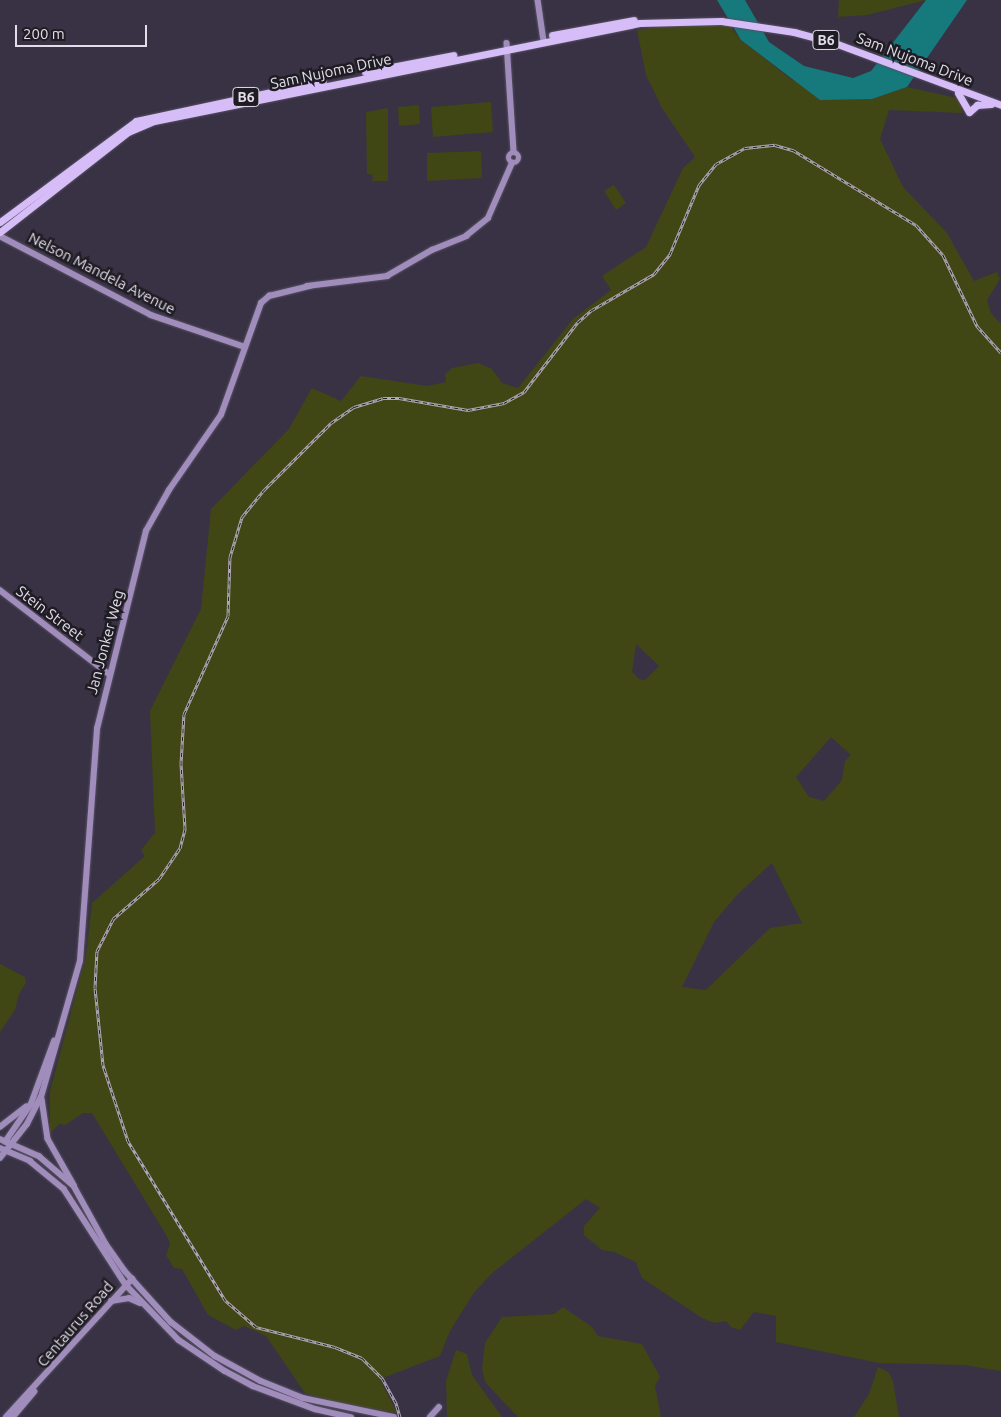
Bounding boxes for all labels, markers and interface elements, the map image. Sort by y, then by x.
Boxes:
scale bar [18,15,150,47]
text: 200 m [23,25,65,42]
road number: B6 [812,28,840,52]
street label: Sam Nujoma Drive [854,29,976,89]
street label: Sam Nujoma Drive [269,49,393,93]
road number: B6 [232,85,260,108]
street label: Nelson Mandela Avenue [26,228,178,318]
street label: Stein Street [13,582,87,644]
street label: Jan Jonker Weg [82,588,128,696]
street label: Centaurus Road [33,1278,117,1370]

